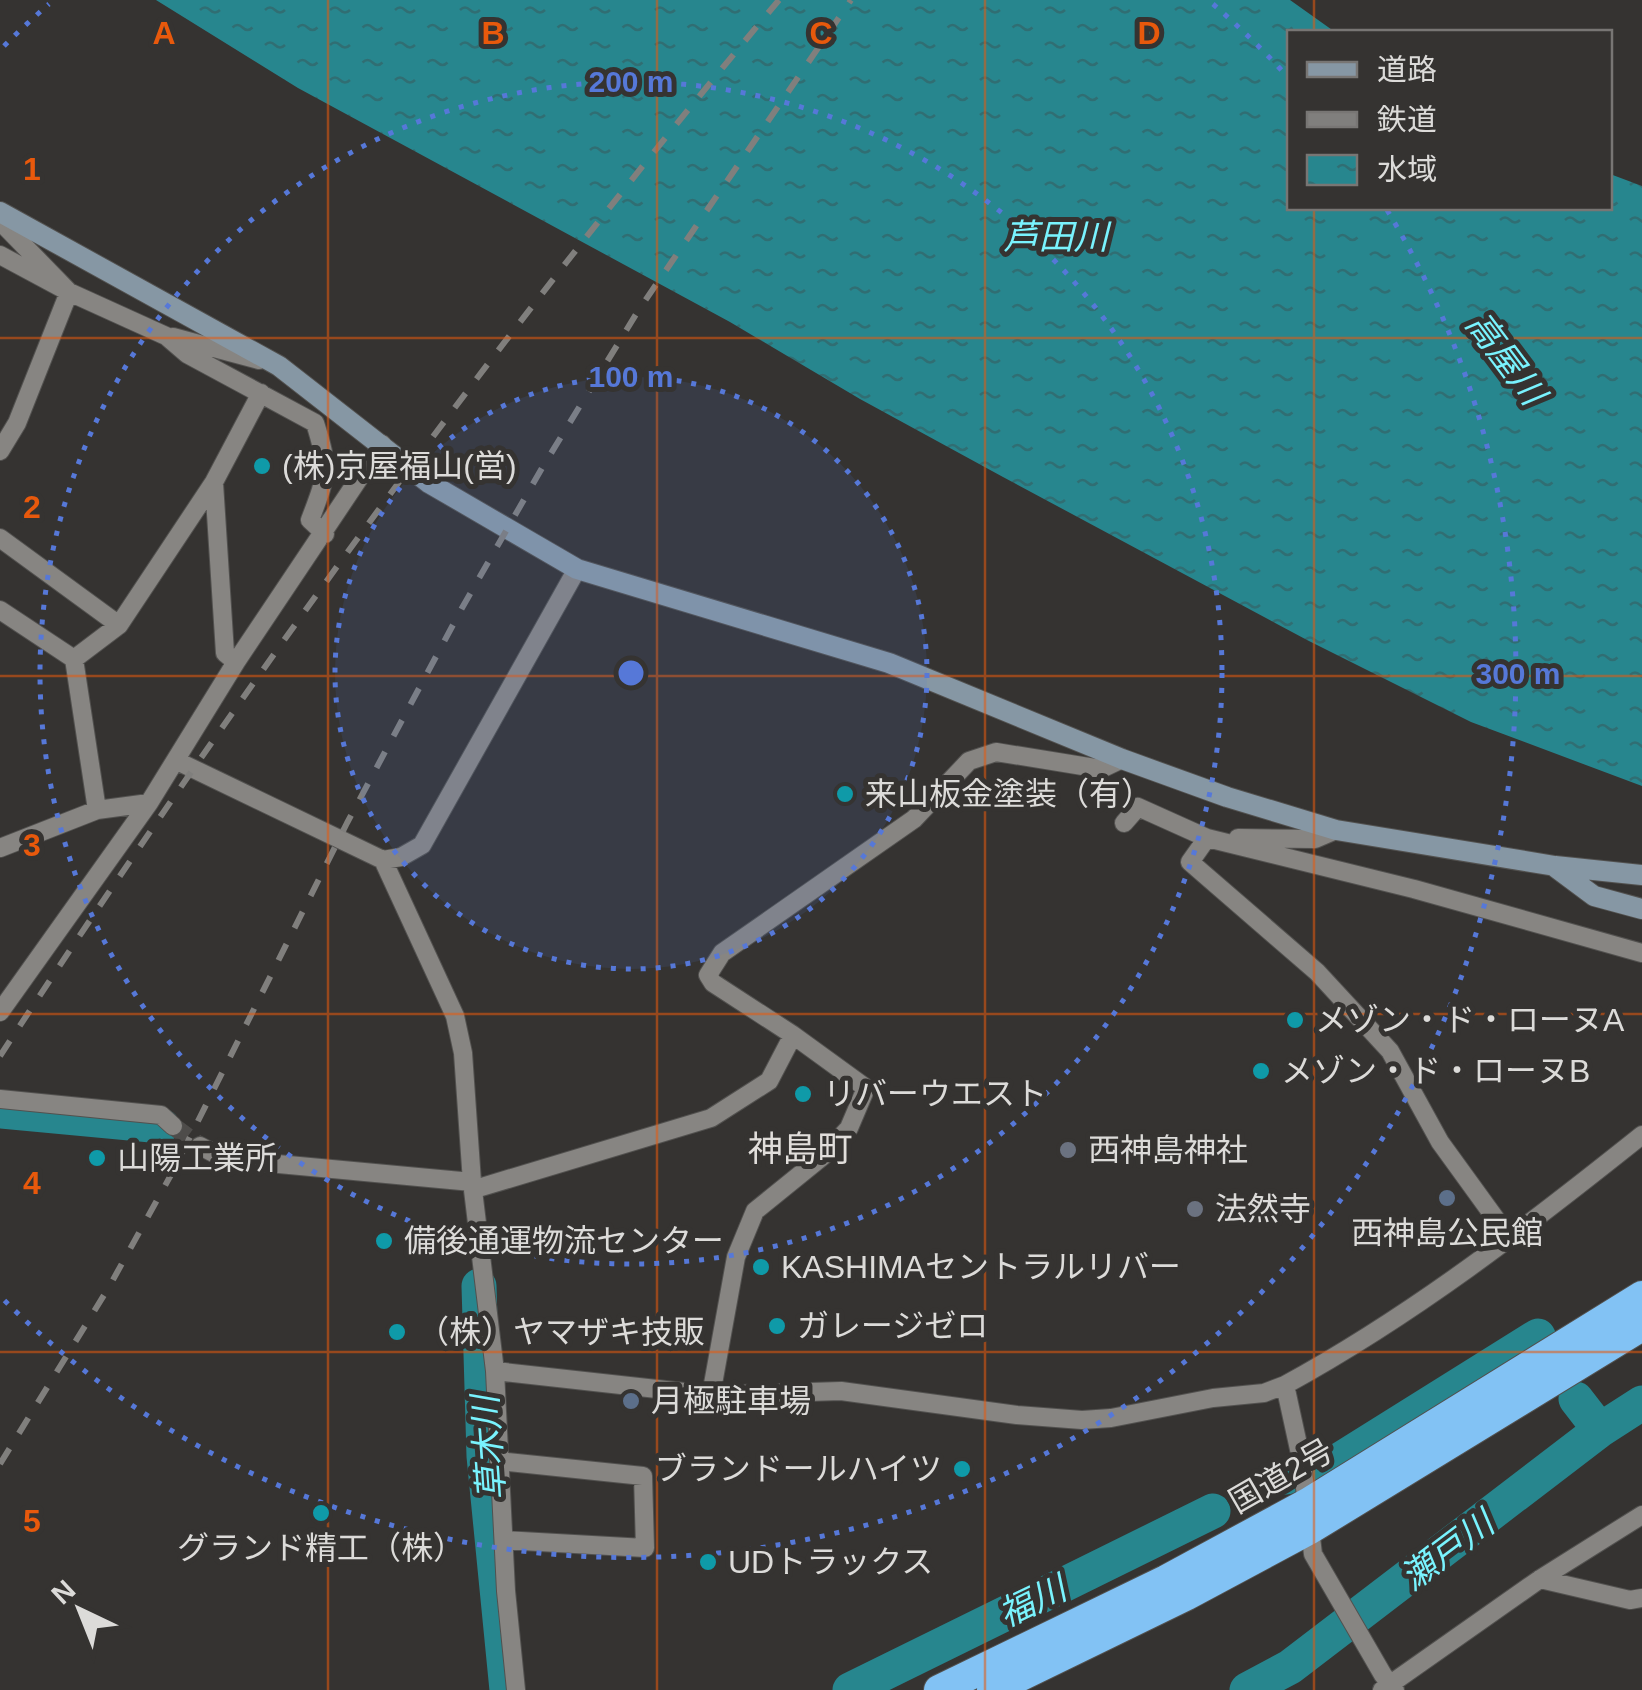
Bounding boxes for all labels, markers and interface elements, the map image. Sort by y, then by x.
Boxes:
text: A [152,15,176,51]
text: B [481,15,505,51]
text: C [809,15,833,51]
text: D [1137,15,1161,51]
legend [1287,30,1612,210]
text: 道路 [1377,53,1437,86]
text: 200 m [588,65,674,98]
text: 鉄道 [1377,103,1437,136]
text: 1 [23,151,41,187]
text: 水域 [1377,153,1437,186]
water label: 芦田川 [1003,217,1112,256]
water label: 高屋川 [1459,304,1556,415]
text: 100 m [588,360,674,393]
place label: (株)京屋福山(営) [282,448,517,484]
marker: (株)京屋福山(営) [251,455,273,477]
text: 2 [23,489,41,525]
centre of rings [613,655,649,691]
text: 300 m [1475,657,1561,690]
place label: 来山板金塗装（有） [865,776,1153,812]
marker: 来山板金塗装（有） [834,783,856,805]
text: 3 [23,827,41,863]
place label: メゾン・ド・ローヌA [1315,1002,1625,1038]
marker: メゾン・ド・ローヌA [1284,1009,1306,1031]
place label: メゾン・ド・ローヌB [1281,1053,1590,1089]
marker: メゾン・ド・ローヌB [1250,1060,1272,1082]
place label: リバーウエスト [823,1076,1047,1112]
marker: リバーウエスト [792,1083,814,1105]
district label: 神島町 [747,1129,853,1168]
place label: 西神島神社 [1088,1132,1248,1168]
marker: 西神島神社 [1057,1139,1079,1161]
place label: 山陽工業所 [117,1140,277,1176]
marker: 山陽工業所 [86,1147,108,1169]
text: 4 [23,1165,41,1201]
marker: 西神島公民館 [1436,1187,1458,1209]
place label: 法然寺 [1215,1191,1311,1227]
marker: 法然寺 [1184,1198,1206,1220]
place label: 西神島公民館 [1351,1215,1543,1251]
place label: 備後通運物流センター [404,1223,724,1259]
marker: 備後通運物流センター [373,1230,395,1252]
place label: KASHIMAセントラルリバー [781,1249,1181,1285]
marker: KASHIMAセントラルリバー [750,1256,772,1278]
place label: ガレージゼロ [797,1308,988,1344]
place label: （株）ヤマザキ技販 [417,1314,705,1350]
marker: ガレージゼロ [766,1315,788,1337]
marker: （株）ヤマザキ技販 [386,1321,408,1343]
place label: 月極駐車場 [651,1383,811,1419]
water label: 草木川 [465,1390,511,1502]
marker: 月極駐車場 [620,1390,642,1412]
street label: 国道2号 [1223,1432,1339,1520]
place label: ブランドールハイツ [655,1451,942,1487]
marker: ブランドールハイツ [951,1458,973,1480]
water label: 瀬戸川 [1393,1500,1504,1597]
marker: グランド精工（株） [310,1502,332,1524]
text: 5 [23,1503,41,1539]
place label: グランド精工（株） [177,1530,465,1566]
place label: UDトラックス [728,1544,933,1580]
marker: UDトラックス [697,1551,719,1573]
north arrow [30,1560,130,1660]
water label: 福川 [992,1566,1076,1634]
text: N [45,1574,81,1610]

